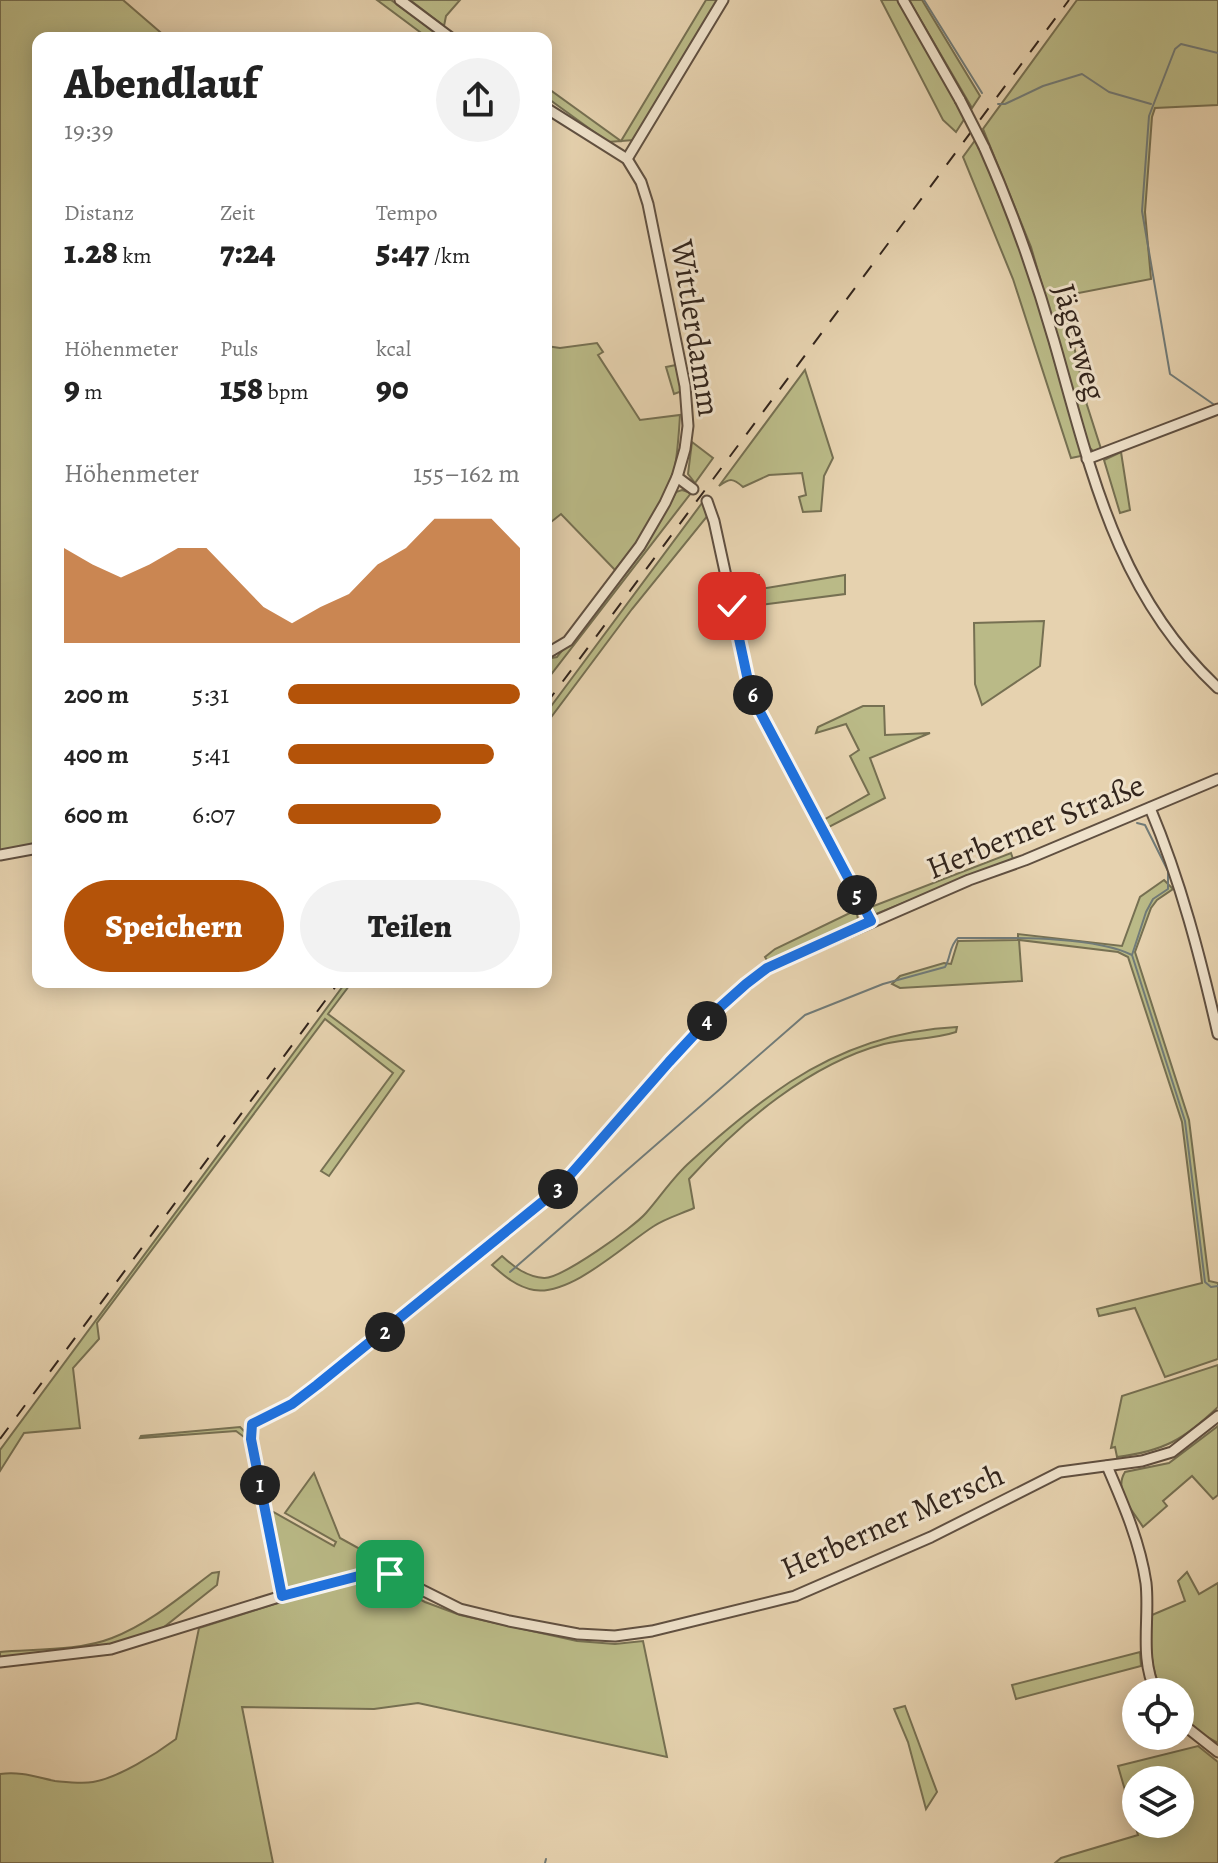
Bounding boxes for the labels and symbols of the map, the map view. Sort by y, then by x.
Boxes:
street label: Wittlerdamm [660,236,732,419]
street label: Jägerweg [1042,278,1118,406]
pin [698,572,766,640]
pin: 6 [733,675,773,715]
street label: Herberner Straße [920,762,1150,890]
pin: 5 [837,875,877,915]
pin: 4 [687,1001,727,1041]
pin: 3 [538,1169,578,1209]
pin: 2 [365,1312,405,1352]
street label: Herberner Mersch [773,1452,1011,1590]
pin: 1 [240,1465,280,1505]
pin [356,1540,424,1608]

